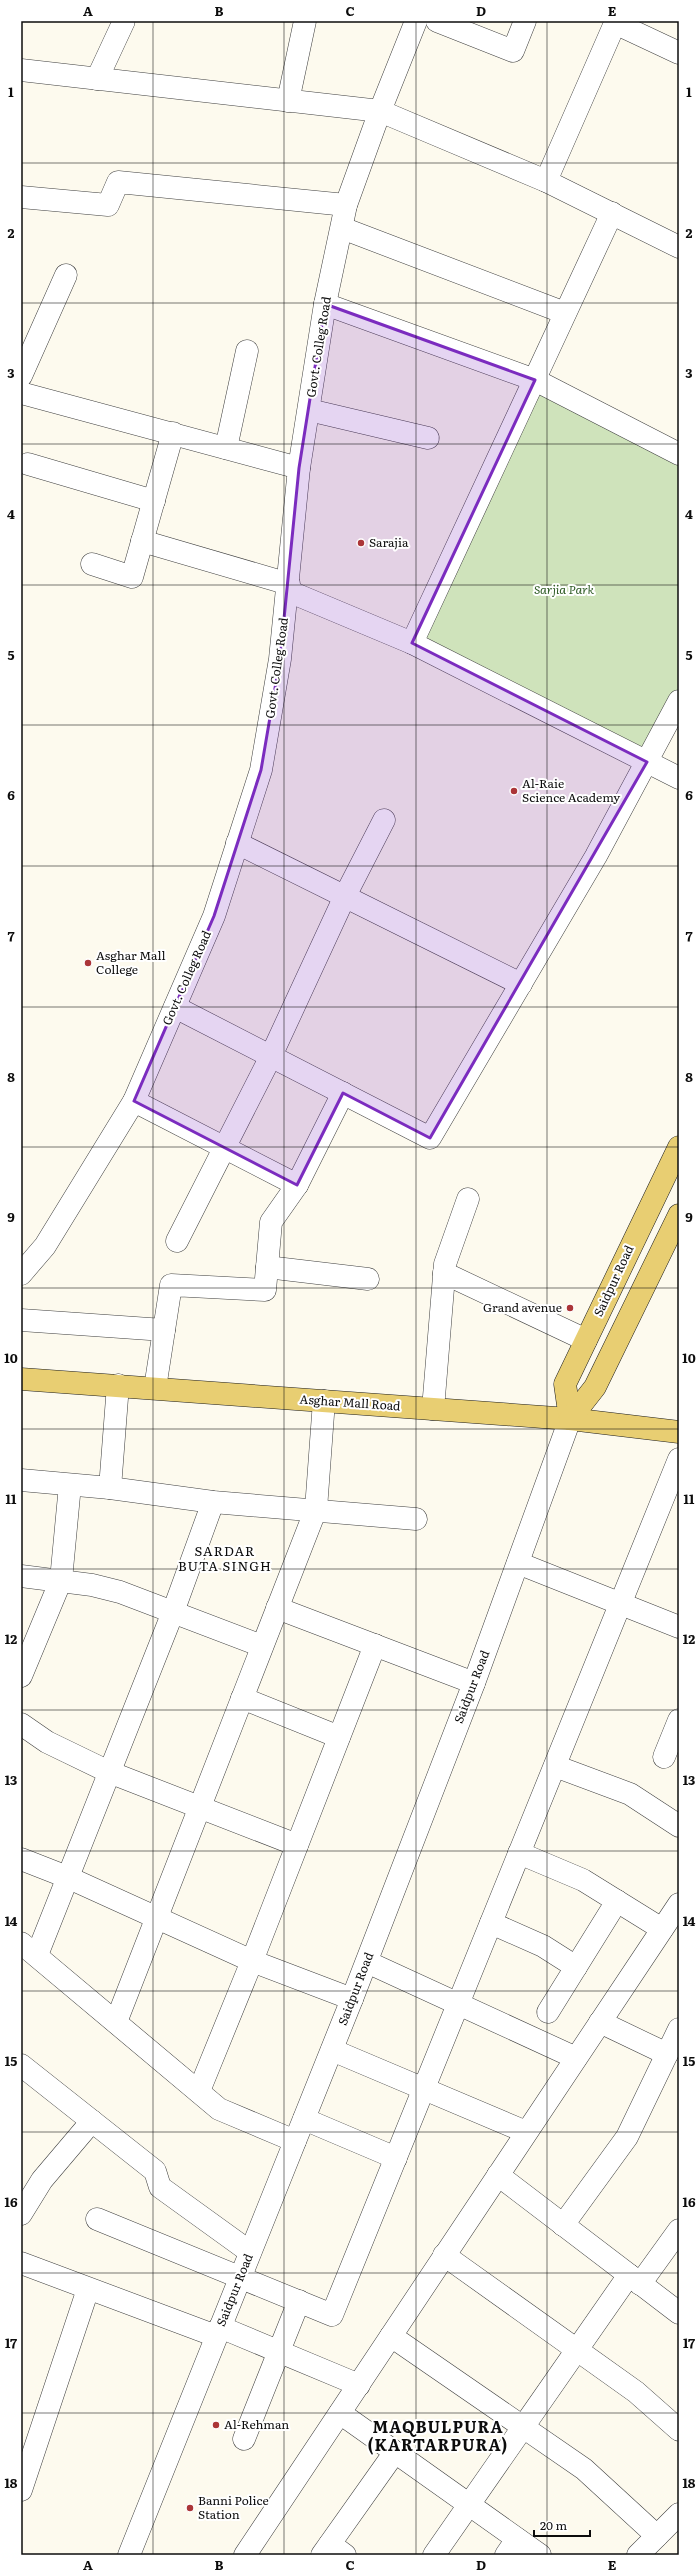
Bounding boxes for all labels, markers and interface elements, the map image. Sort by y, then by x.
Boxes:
text: A [83,1,93,20]
text: B [215,1,224,20]
text: C [345,1,355,20]
text: D [476,1,486,20]
text: E [608,1,617,20]
text: 1 [8,82,14,101]
text: 1 [686,82,692,101]
text: 2 [8,223,15,242]
text: 2 [686,223,693,242]
street label: Govt. Colleg Road [301,295,335,399]
text: 3 [7,363,15,382]
text: 3 [685,363,693,382]
text: 4 [7,504,15,523]
text: 4 [685,504,693,523]
place label: Sarajia [369,533,409,551]
marker: Sarajia [356,538,366,548]
park label: Sarjia Park [534,580,594,598]
street label: Govt. Colleg Road [260,616,292,720]
text: 5 [7,645,15,664]
text: 5 [685,645,693,664]
place label: Al-Raie Science Academy [522,774,620,806]
text: 6 [7,785,15,804]
text: 6 [685,785,693,804]
marker: Al-Raie Science Academy [509,786,519,796]
text: 7 [7,926,15,945]
text: 7 [685,926,693,945]
street label: Govt. Colleg Road [157,927,215,1028]
place label: Asghar Mall College [96,946,166,978]
marker: Asghar Mall College [83,958,93,968]
text: 8 [7,1067,15,1086]
text: 8 [685,1067,693,1086]
text: 9 [7,1207,15,1226]
text: 9 [685,1207,693,1226]
street label: Saidpur Road [589,1241,638,1319]
place label: Grand avenue [483,1298,562,1316]
marker: Grand avenue [565,1303,575,1313]
text: 10 [4,1348,18,1367]
text: 10 [682,1348,696,1367]
street label: Asghar Mall Road [299,1390,402,1415]
text: 11 [6,1489,17,1508]
text: 11 [684,1489,695,1508]
district label: SARDAR BUTA SINGH [178,1541,272,1575]
text: 12 [5,1629,17,1648]
text: 12 [683,1629,695,1648]
street label: Saidpur Road [449,1647,493,1726]
text: 13 [5,1770,17,1789]
text: 13 [683,1770,695,1789]
text: 14 [5,1911,18,1930]
text: 14 [683,1911,696,1930]
street label: Saidpur Road [333,1949,377,2028]
text: 15 [5,2051,17,2070]
text: 15 [683,2051,695,2070]
text: 16 [5,2192,18,2211]
text: 16 [683,2192,696,2211]
street label: Saidpur Road [211,2250,257,2329]
text: 17 [5,2333,17,2352]
text: 17 [683,2333,695,2352]
district label: MAQBULPURA (KARTARPURA) [368,2414,508,2456]
place label: Al-Rehman [224,2415,289,2433]
marker: Al-Rehman [211,2420,221,2430]
text: 18 [4,2473,18,2492]
text: 18 [682,2473,696,2492]
place label: Banni Police Station [198,2491,269,2523]
marker: Banni Police Station [185,2503,195,2513]
scale bar [534,2512,590,2538]
text: 20 m [540,2516,567,2534]
text: A [83,2555,93,2574]
text: B [215,2555,224,2574]
text: C [345,2555,355,2574]
text: D [476,2555,486,2574]
text: E [608,2555,617,2574]

